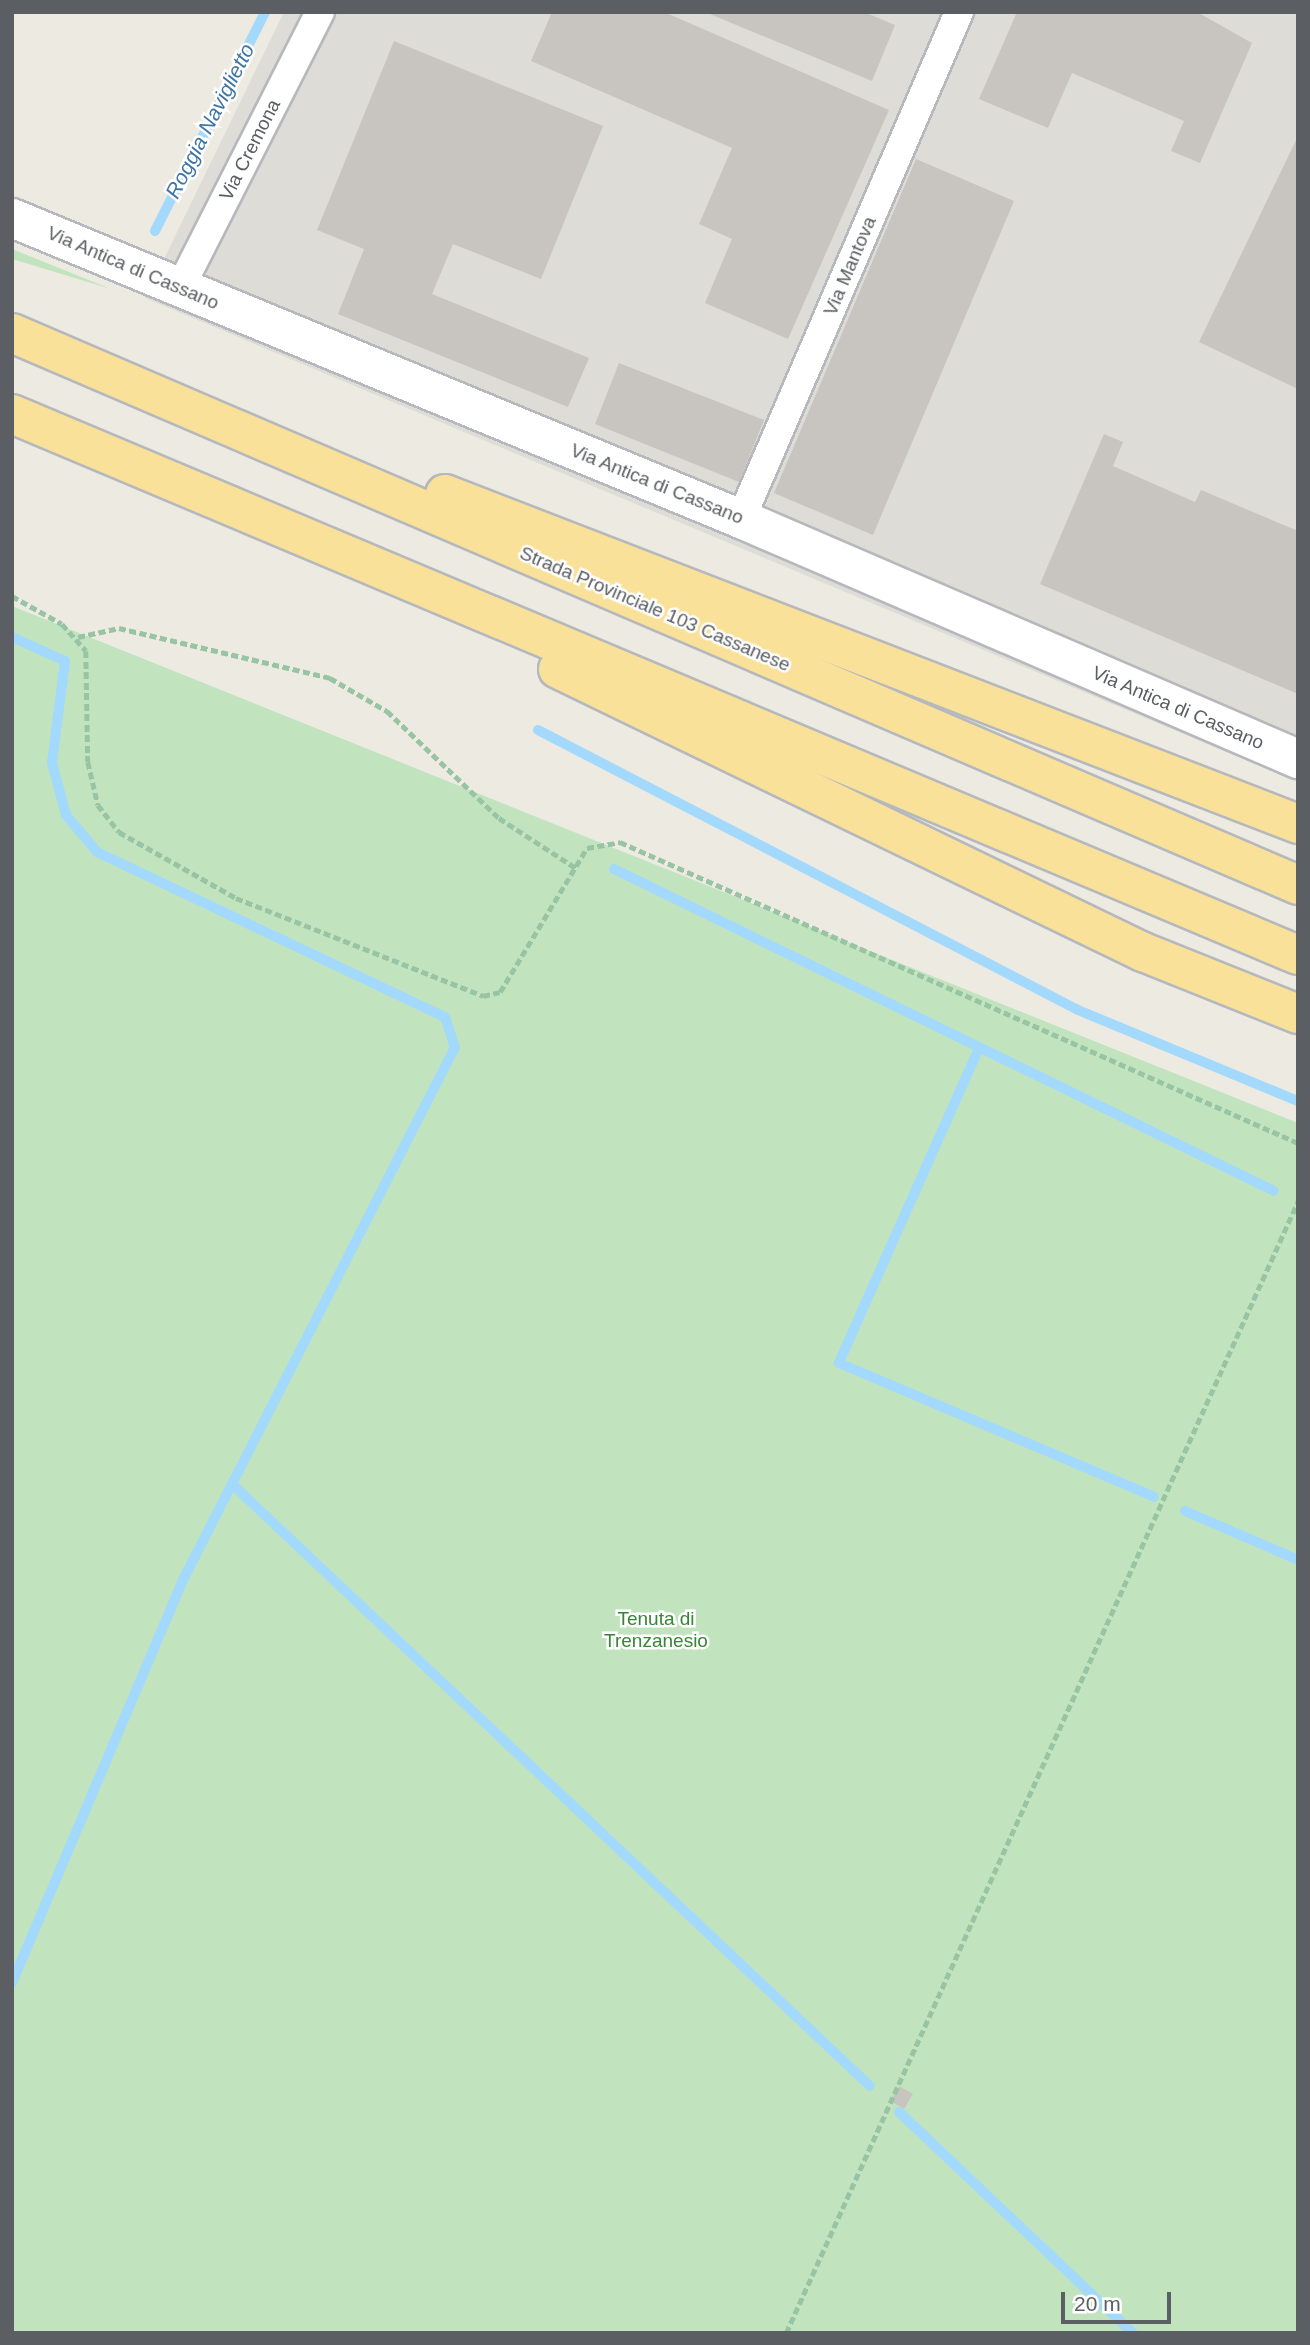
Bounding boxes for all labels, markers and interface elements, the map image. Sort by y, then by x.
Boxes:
water label: Roggia Naviglietto [160,39,260,203]
street label: Via Cremona [215,96,285,204]
street label: Via Mantova [819,213,881,319]
street label: Via Antica di Cassano [43,221,223,315]
street label: Via Antica di Cassano [567,439,747,529]
street label: Strada Provinciale 103 Cassanese [516,542,794,676]
street label: Via Antica di Cassano [1088,661,1268,755]
park label: Tenuta di Trenzanesio [604,1608,708,1652]
scale bar [1065,2278,1175,2322]
text: 20 m [1074,2292,1121,2315]

